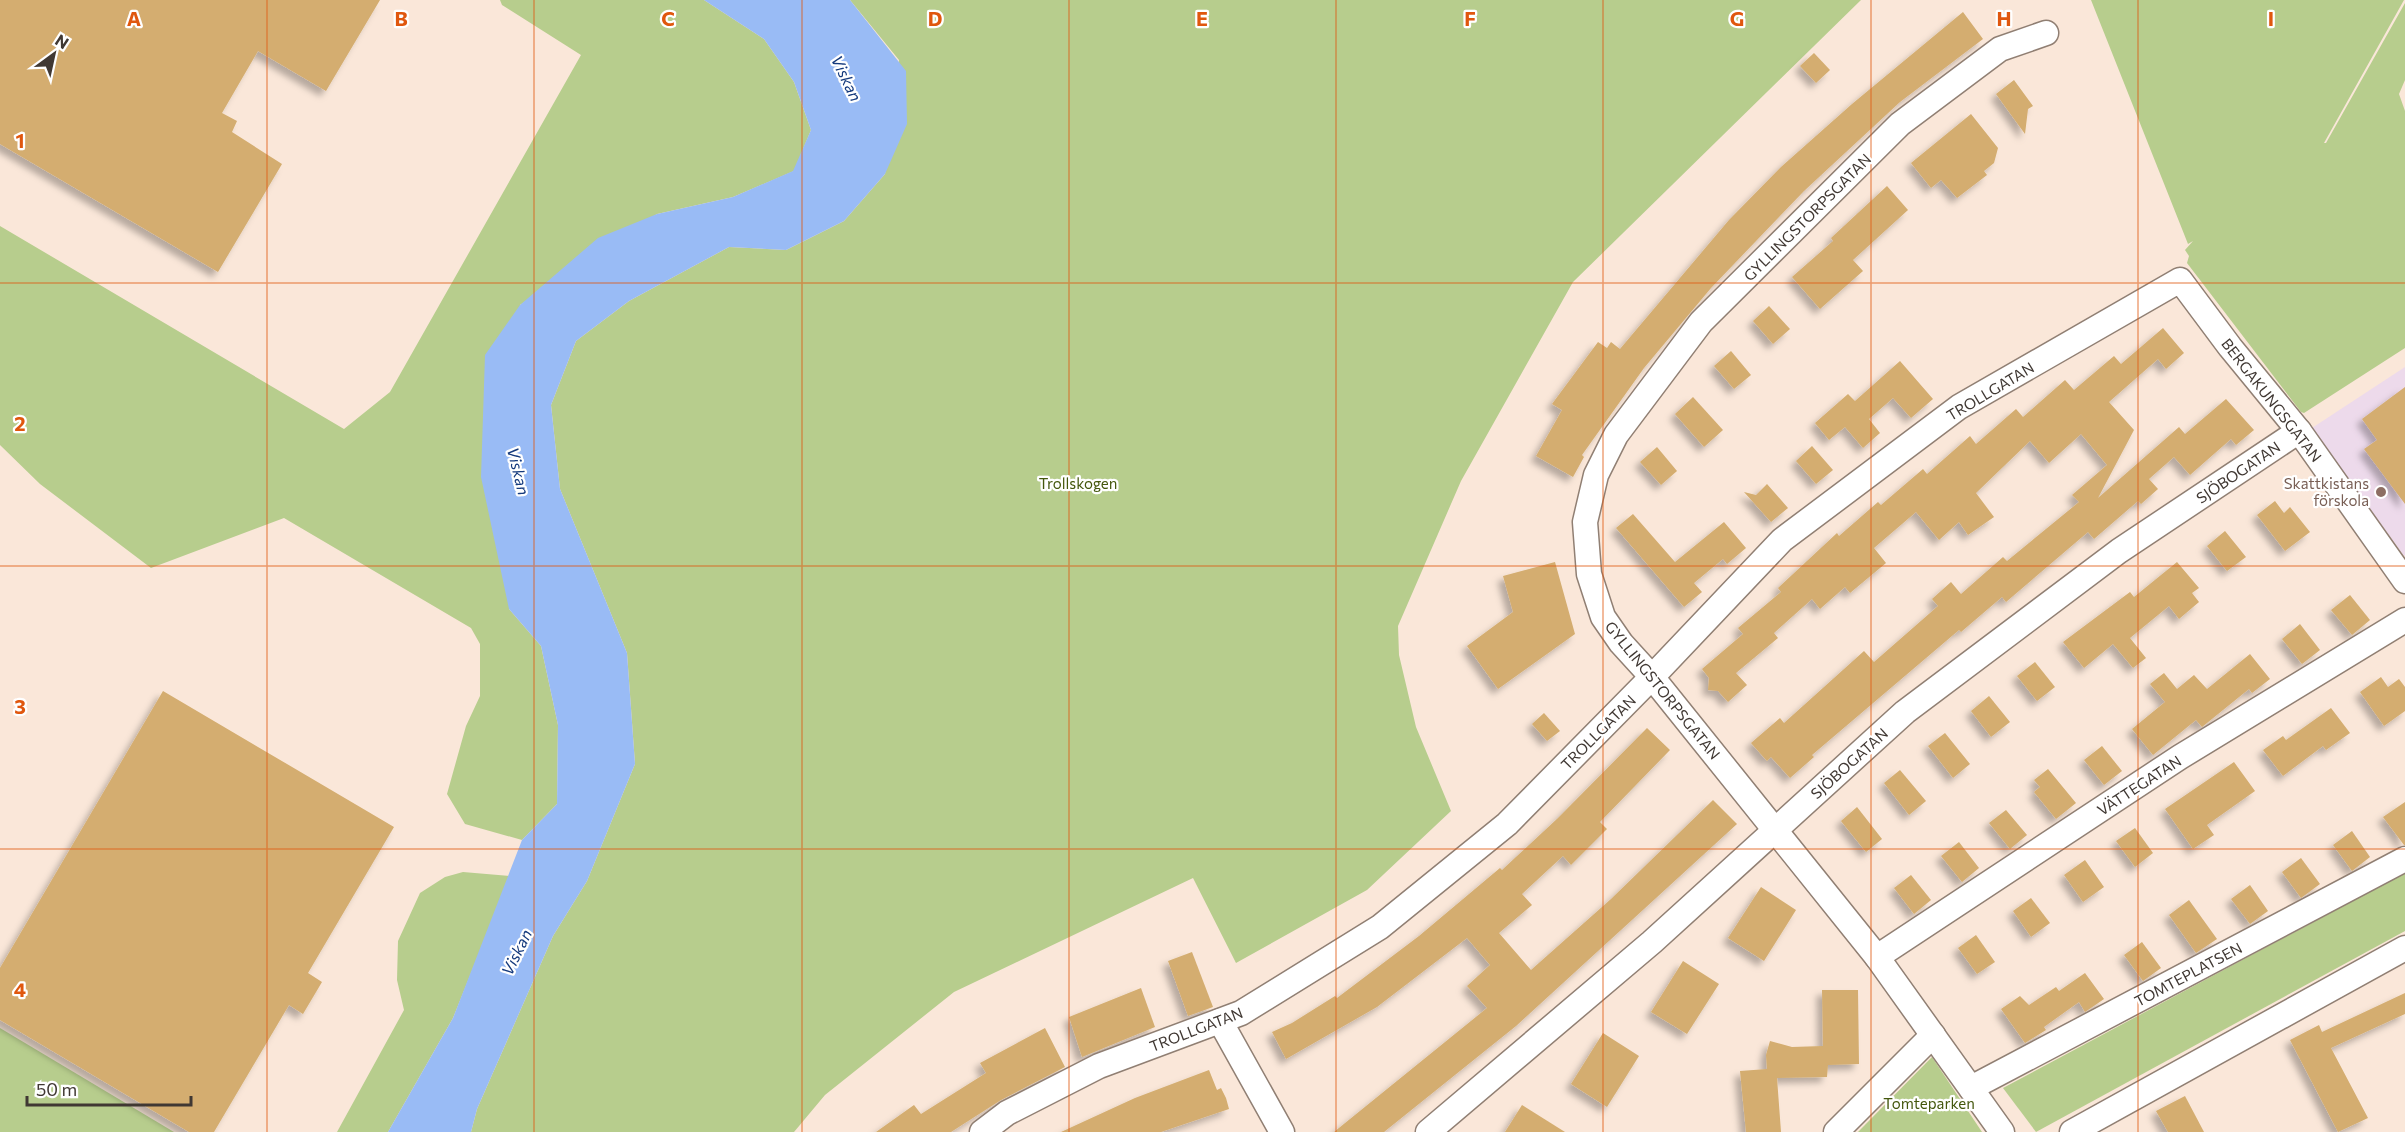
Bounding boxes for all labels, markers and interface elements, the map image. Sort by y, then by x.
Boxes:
text: A [127,6,141,30]
text: B [394,6,408,30]
text: C [661,6,675,30]
text: D [928,6,942,30]
text: E [1196,6,1208,30]
text: F [1464,6,1476,30]
text: G [1730,6,1744,30]
text: H [1997,6,2012,30]
text: I [2268,6,2274,30]
north arrow [24,24,84,84]
text: N [52,30,73,52]
water label: Viskan [828,52,866,104]
text: 1 [15,128,25,152]
street label: GYLLINGSTORPSGATAN [1740,150,1874,284]
street label: BERGAKUNGSGATAN [2218,335,2326,465]
street label: TROLLGATAN [1943,358,2037,424]
text: 2 [14,411,26,435]
street label: SJÖBOGATAN [2193,437,2283,507]
water label: Viskan [504,445,534,497]
park label: Trollskogen [1039,474,1117,492]
place label: Skattkistans förskola [2284,474,2369,509]
marker: Skattkistans förskola [2374,485,2388,499]
street label: GYLLINGSTORPSGATAN [1602,617,1724,763]
street label: TROLLGATAN [1557,691,1639,773]
text: 3 [14,694,26,718]
street label: SJÖBOGATAN [1807,724,1891,802]
street label: VÄTTEGATAN [2094,751,2184,819]
water label: Viskan [497,926,535,978]
street label: TOMTEPLATSEN [2131,938,2245,1010]
text: 4 [14,977,26,1001]
street label: TROLLGATAN [1147,1003,1245,1055]
scale bar [27,1069,190,1107]
text: 50 m [36,1078,77,1100]
park label: Tomteparken [1883,1094,1975,1112]

